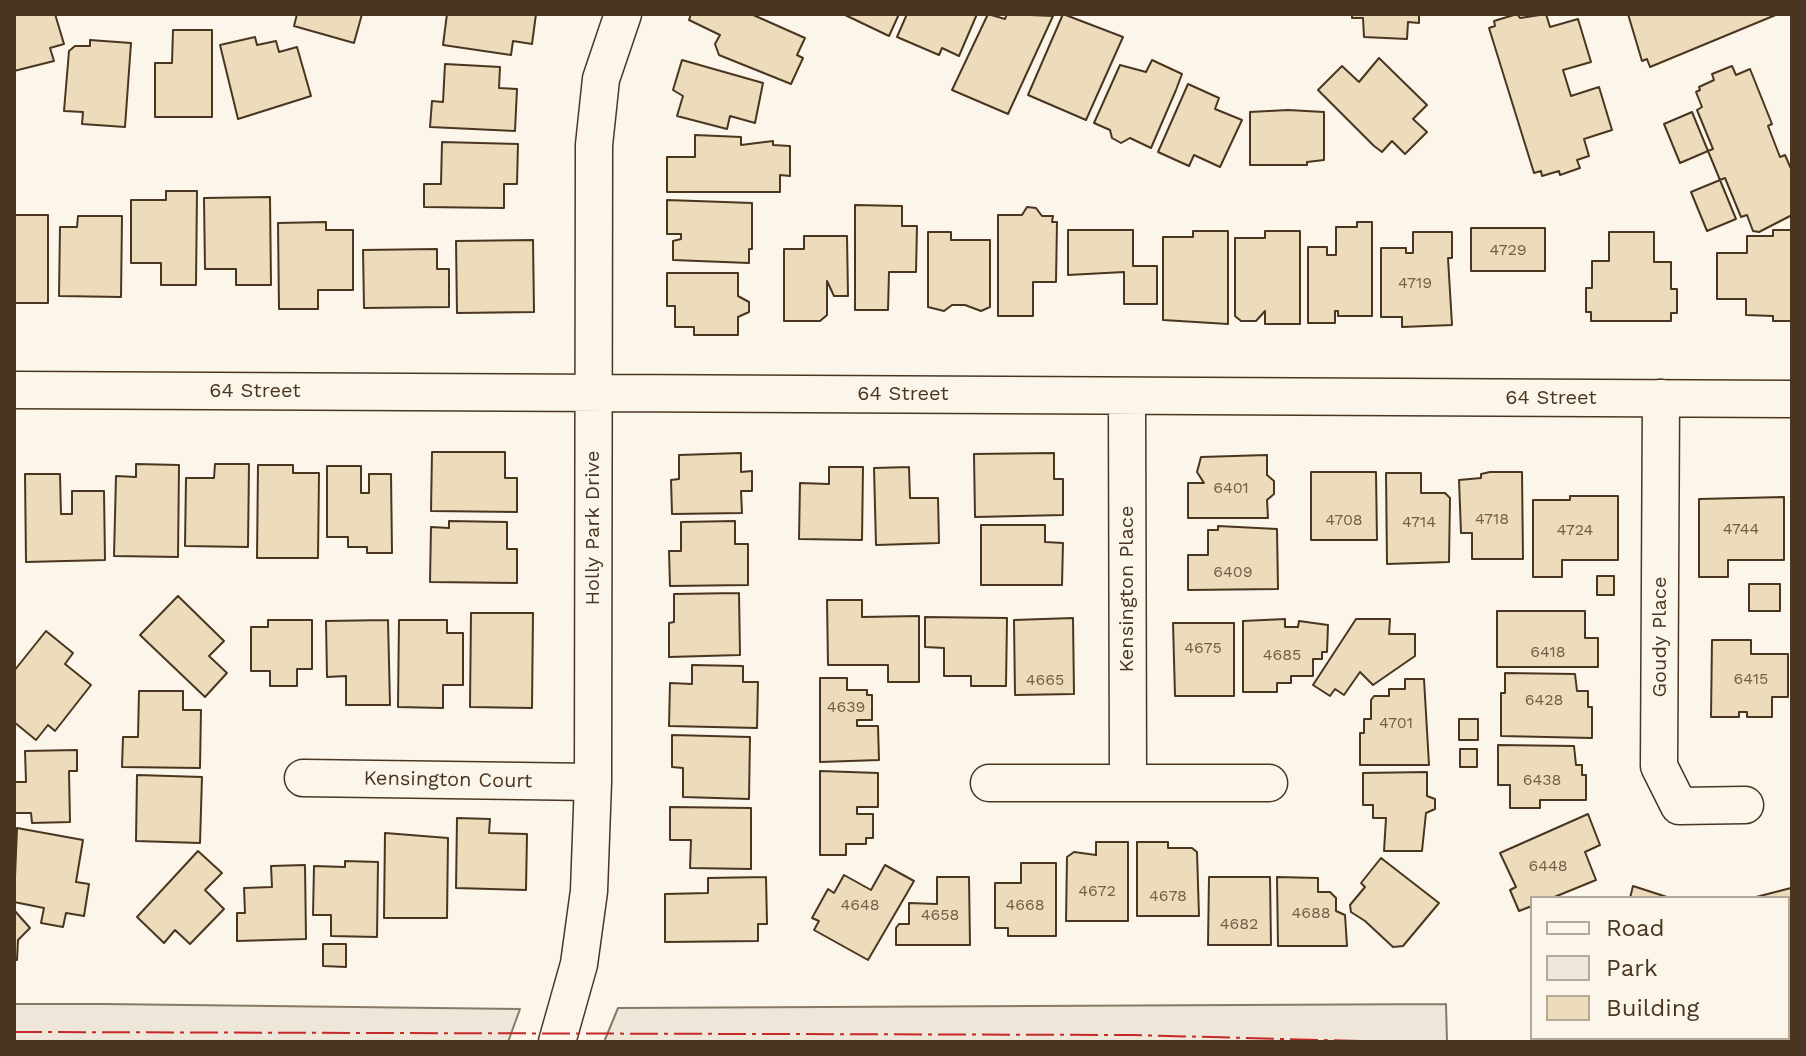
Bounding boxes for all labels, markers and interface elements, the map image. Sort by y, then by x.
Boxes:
house number: 4729 [1489,240,1527,260]
house number: 4719 [1398,273,1432,293]
street label: 64 Street [209,379,301,403]
street label: 64 Street [857,382,949,406]
street label: 64 Street [1505,386,1597,410]
street label: Holly Park Drive [581,451,605,605]
house number: 6401 [1213,478,1249,498]
street label: Kensington Place [1115,505,1139,673]
house number: 4718 [1475,509,1509,529]
house number: 4708 [1325,510,1363,530]
house number: 4714 [1402,512,1436,532]
house number: 4744 [1723,519,1759,539]
house number: 4724 [1557,520,1593,540]
house number: 6409 [1213,562,1253,582]
street label: Goudy Place [1648,577,1672,697]
house number: 4675 [1184,638,1222,658]
house number: 6418 [1530,642,1566,662]
house number: 4685 [1263,645,1301,665]
house number: 6415 [1734,669,1768,689]
house number: 4665 [1026,670,1064,690]
house number: 6428 [1525,690,1563,710]
house number: 4639 [827,697,865,717]
house number: 4701 [1379,713,1413,733]
street label: Kensington Court [363,767,533,793]
house number: 6438 [1523,770,1561,790]
house number: 6448 [1528,856,1568,876]
house number: 4672 [1078,881,1116,901]
house number: 4678 [1149,886,1187,906]
house number: 4648 [840,895,880,915]
house number: 4668 [1005,895,1045,915]
legend [1530,896,1790,1040]
house number: 4688 [1291,903,1331,923]
house number: 4658 [921,905,959,925]
house number: 4682 [1220,914,1258,934]
text: Road [1606,914,1665,942]
text: Park [1606,954,1658,982]
text: Building [1606,994,1699,1022]

